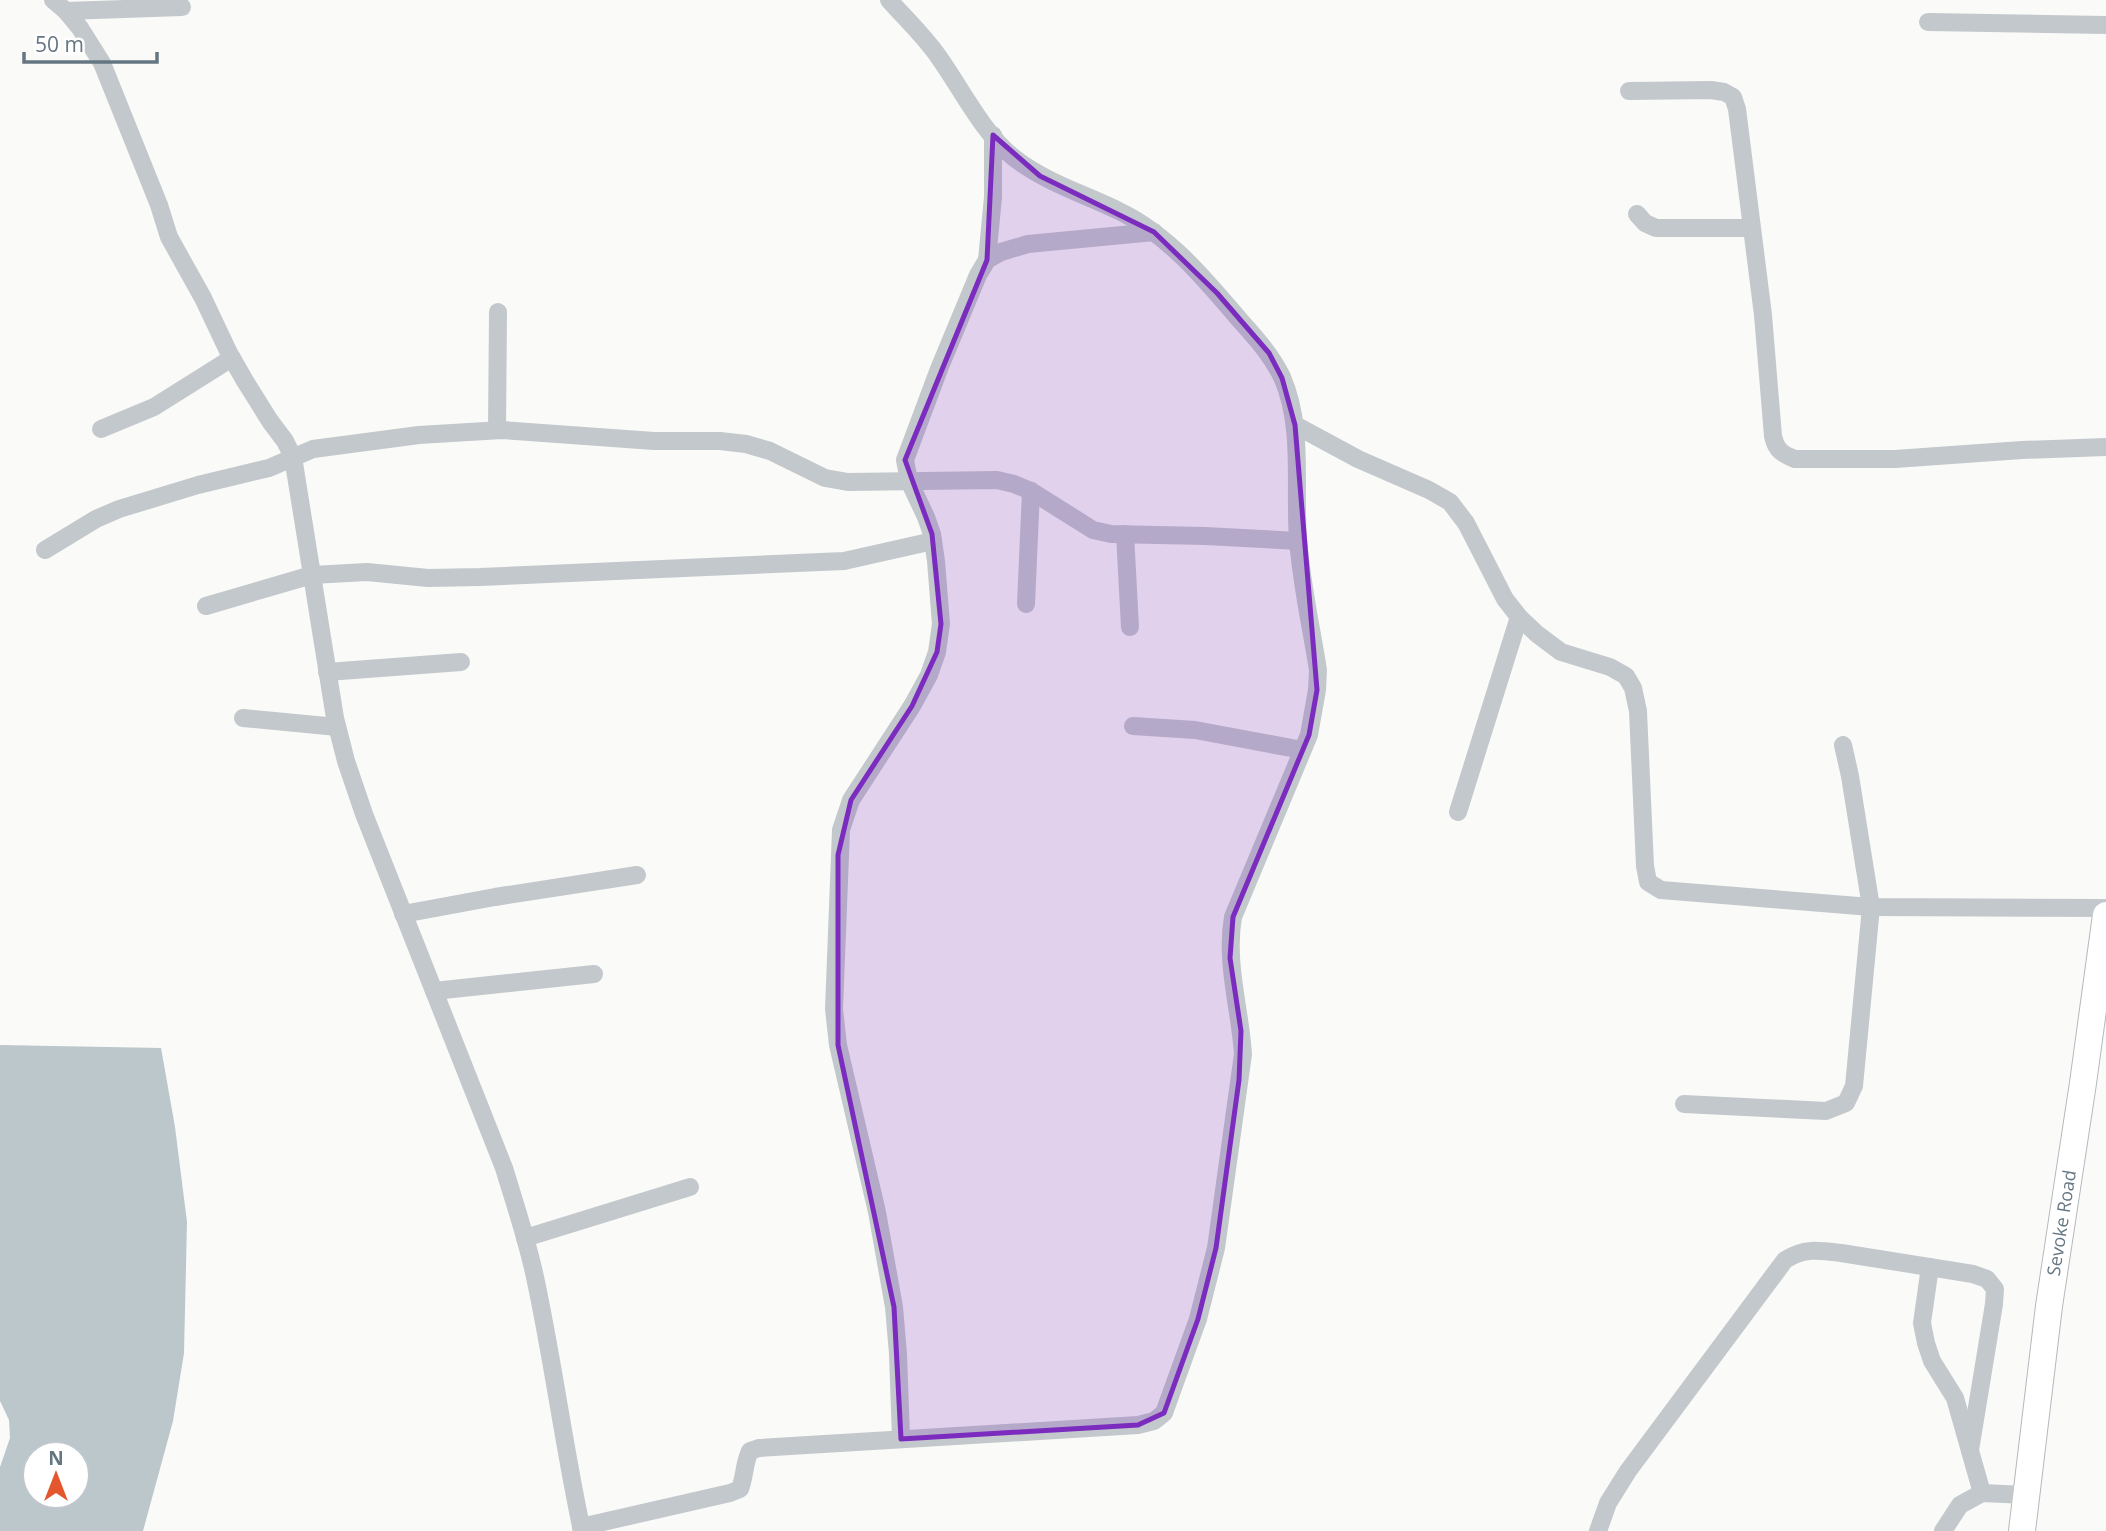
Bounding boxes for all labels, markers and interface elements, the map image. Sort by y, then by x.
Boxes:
scale bar [24,21,158,65]
text: 50 m [35,30,84,58]
street label: Sevoke Road [2041,1168,2081,1278]
north arrow [21,1440,91,1510]
text: N [48,1445,64,1471]

